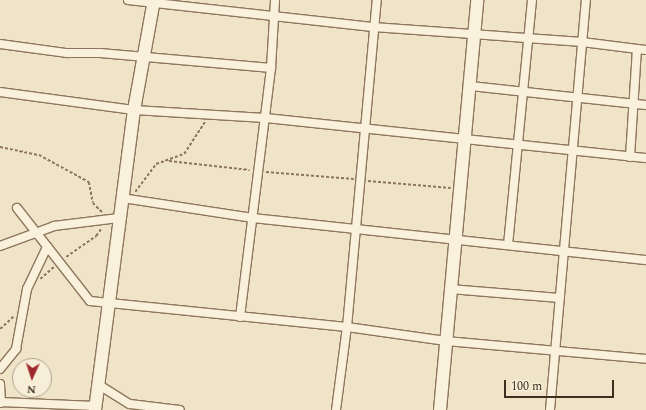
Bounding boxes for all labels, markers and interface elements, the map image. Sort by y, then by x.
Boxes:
north arrow [12,358,52,398]
scale bar [506,372,616,398]
text: 100 m [511,377,542,396]
text: N [26,381,36,398]

